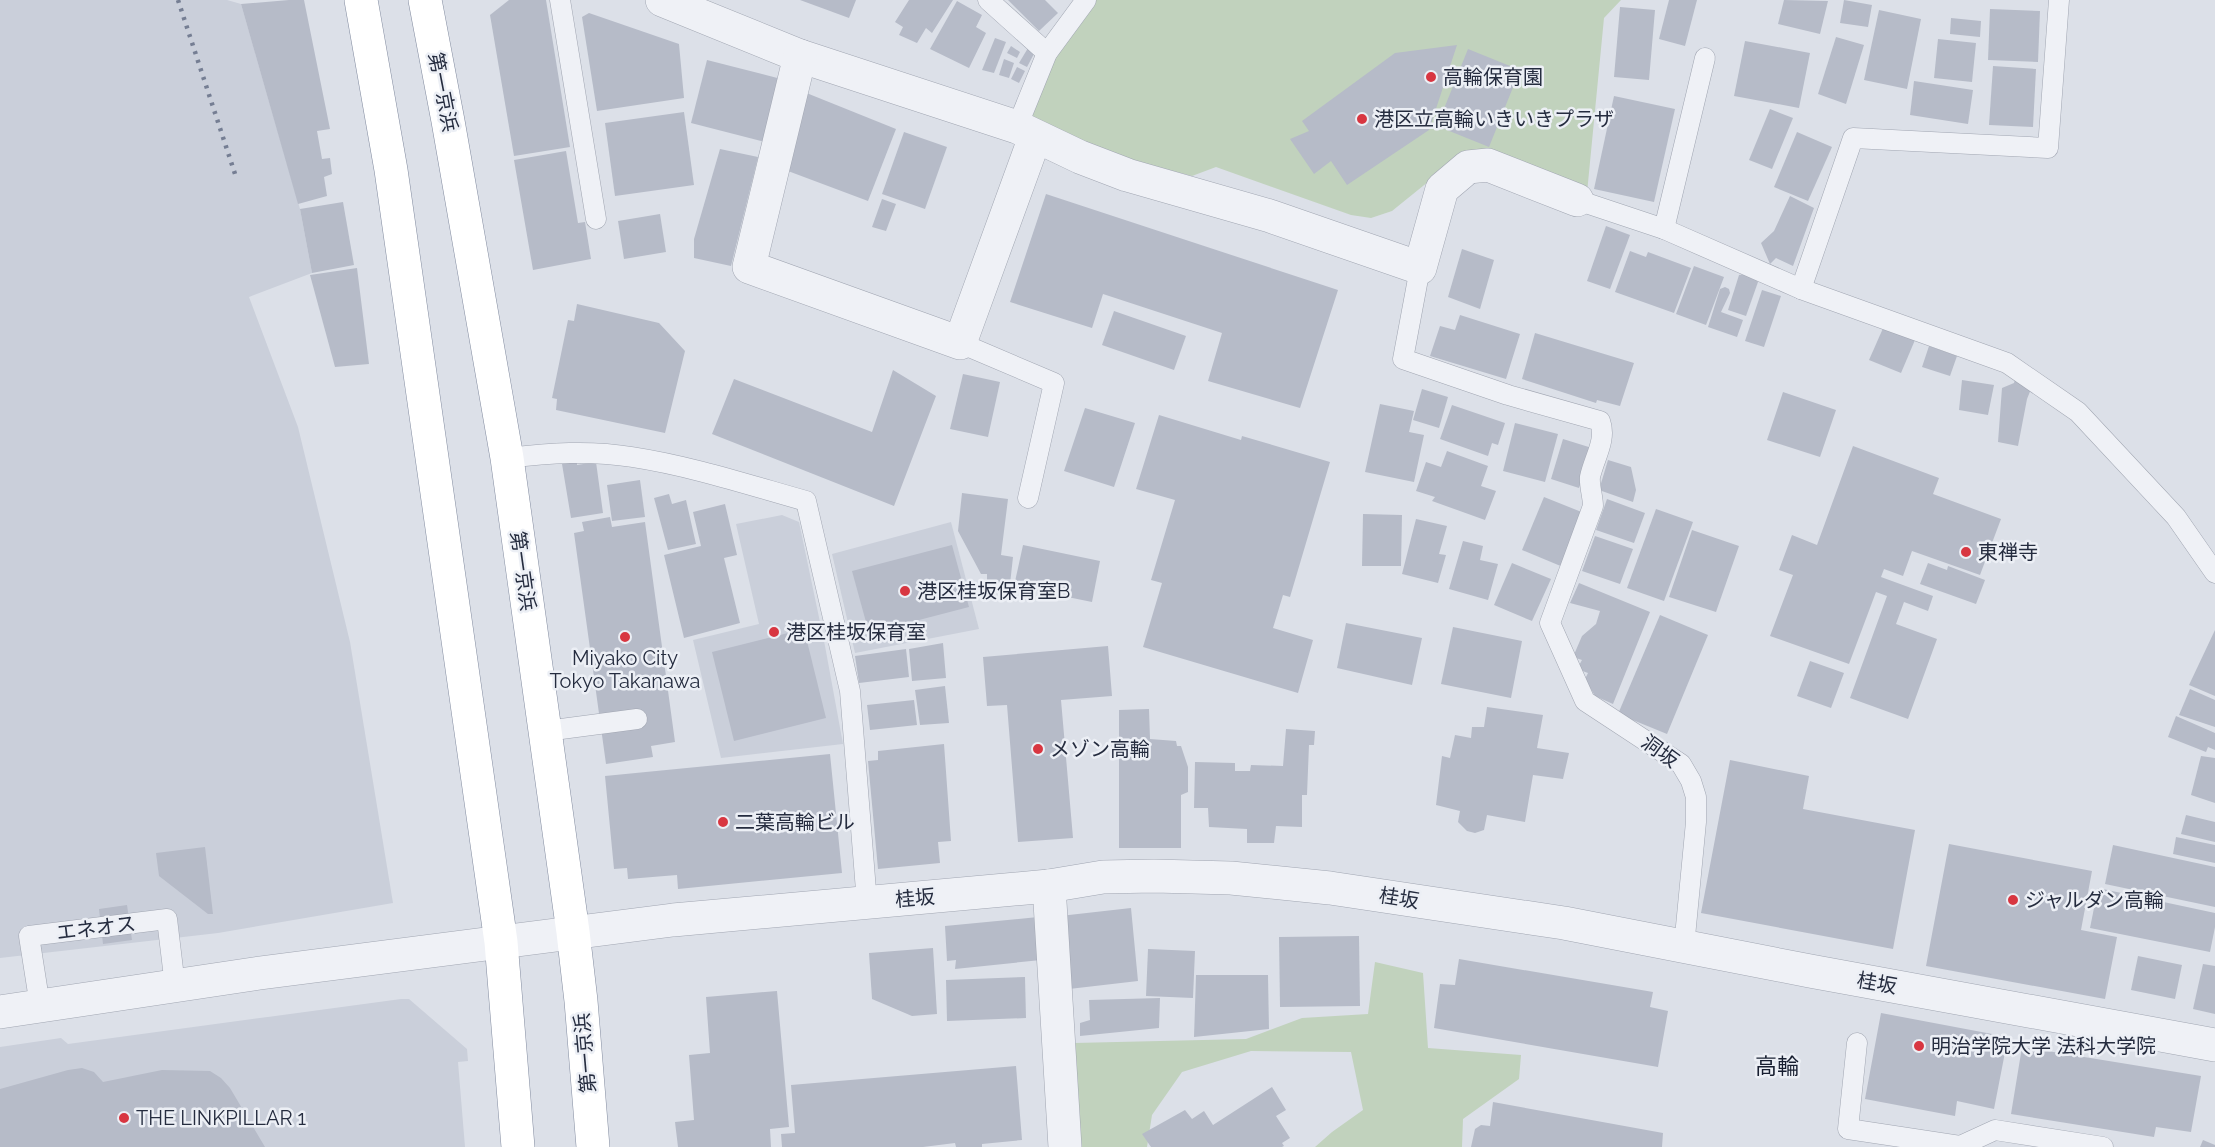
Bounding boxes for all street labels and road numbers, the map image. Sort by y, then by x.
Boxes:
street label: 第一京浜 [424,50,462,134]
street label: 第一京浜 [506,530,540,612]
street label: 洞坂 [1637,730,1683,772]
street label: 桂坂 [1377,883,1421,913]
street label: 桂坂 [894,884,936,912]
street label: エネオス [55,911,137,945]
street label: 桂坂 [1855,968,1899,998]
street label: 第一京浜 [570,1012,600,1094]

